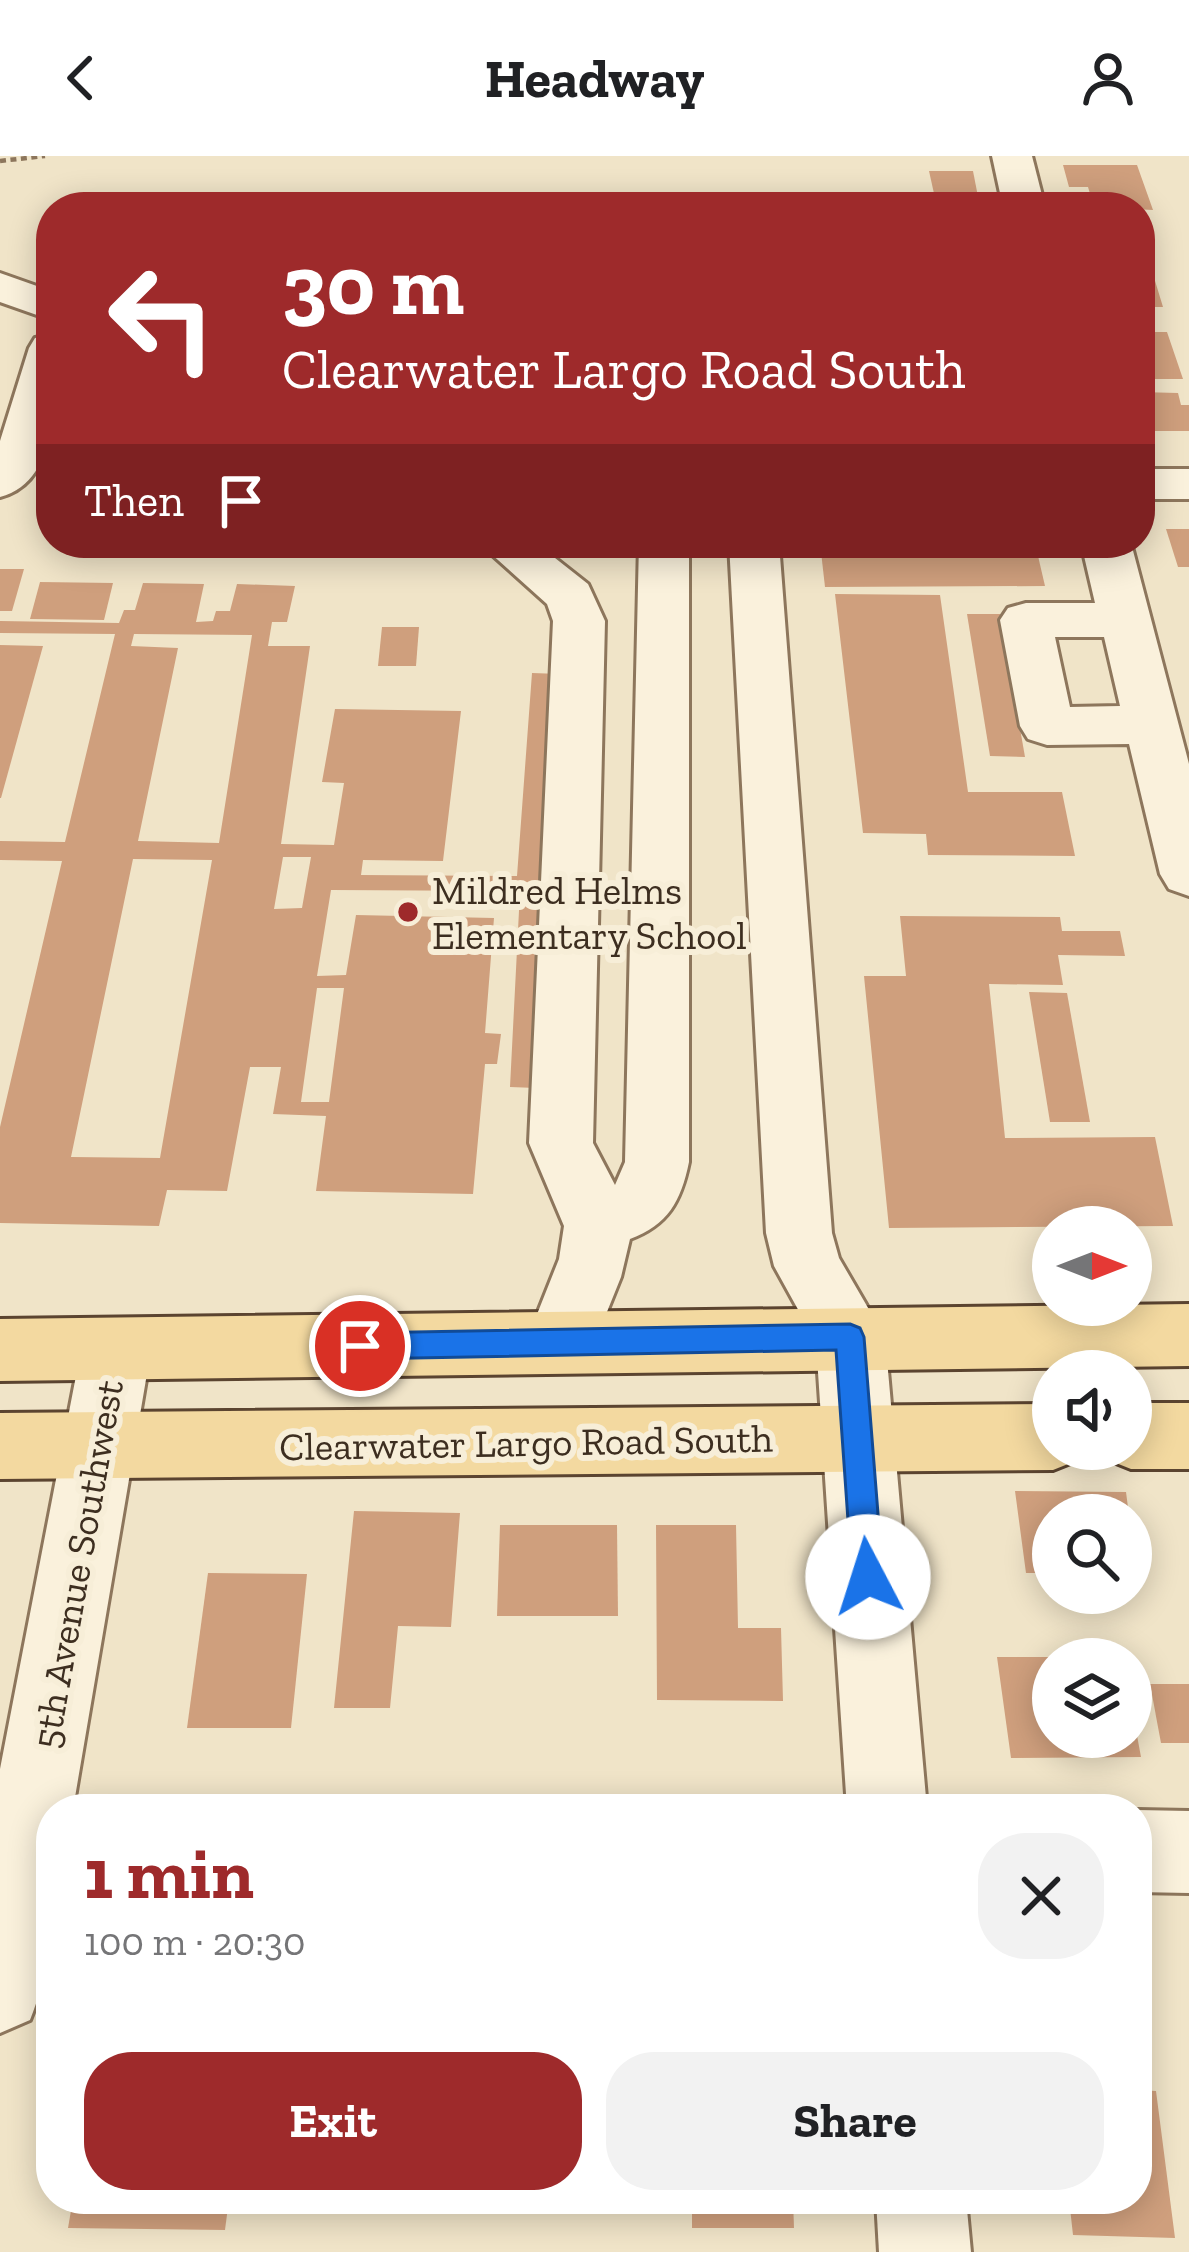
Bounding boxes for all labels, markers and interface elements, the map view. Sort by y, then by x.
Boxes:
icon: back [48,45,114,111]
icon: person [1075,45,1141,111]
text: Headway [485,46,704,111]
text: 30 m [282,235,464,336]
icon: left [84,240,240,396]
text: Clearwater Largo Road South [282,337,965,402]
icon: arrive [208,468,274,534]
text: Then [84,474,184,528]
place label: Mildred Helms Elementary School [432,867,747,959]
marker: Mildred Helms Elementary School [395,899,421,925]
north arrow [1032,1206,1152,1326]
map controls [1032,1206,1152,1758]
pin [309,1295,411,1397]
icon: arrive [327,1313,393,1379]
button: sound [1032,1350,1152,1470]
street label: 5th Avenue Southwest [22,1376,133,1752]
street label: Clearwater Largo Road South [279,1415,773,1470]
button: search [1032,1494,1152,1614]
position arrow [805,1514,931,1640]
button: layers [1032,1638,1152,1758]
text: 1 min [84,1830,254,1916]
button: close [978,1833,1104,1959]
text: 100 m · 20:30 [84,1918,306,1965]
button: Exit [84,2052,582,2190]
button: Share [606,2052,1104,2190]

